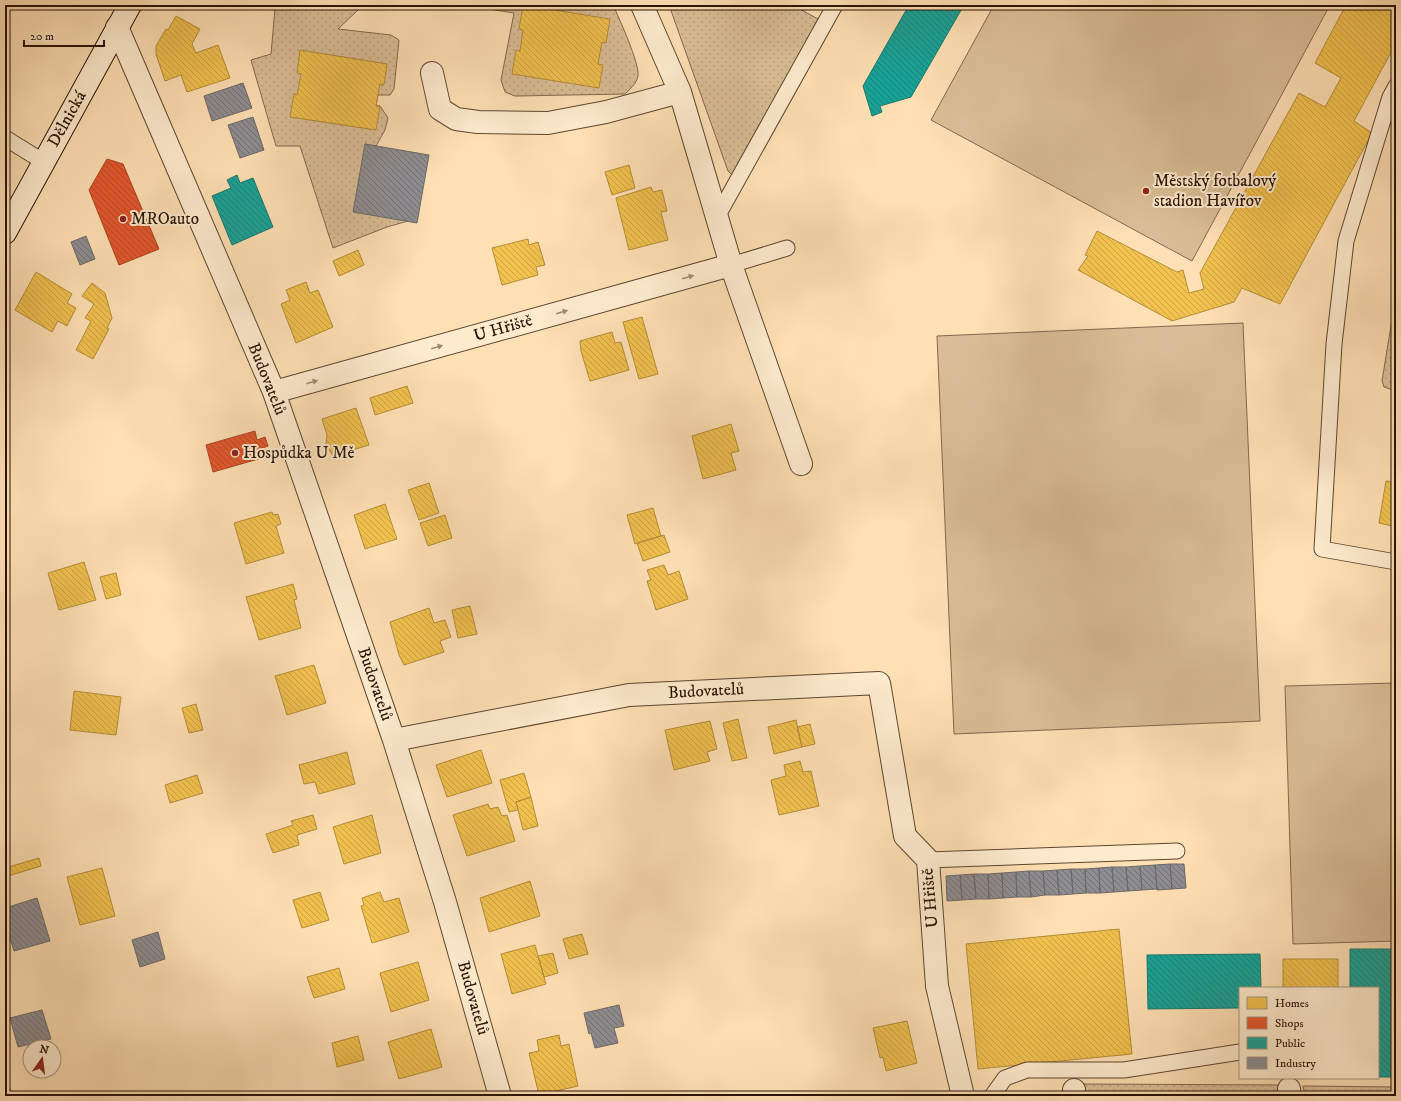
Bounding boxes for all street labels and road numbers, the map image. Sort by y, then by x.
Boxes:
street label: Dělnická [43,86,92,151]
street label: U Hřiště [471,309,535,347]
street label: Budovatelů [243,340,291,418]
street label: Budovatelů [352,644,398,724]
street label: Budovatelů [667,678,745,704]
street label: U Hřiště [916,867,944,929]
street label: Budovatelů [452,958,494,1038]

